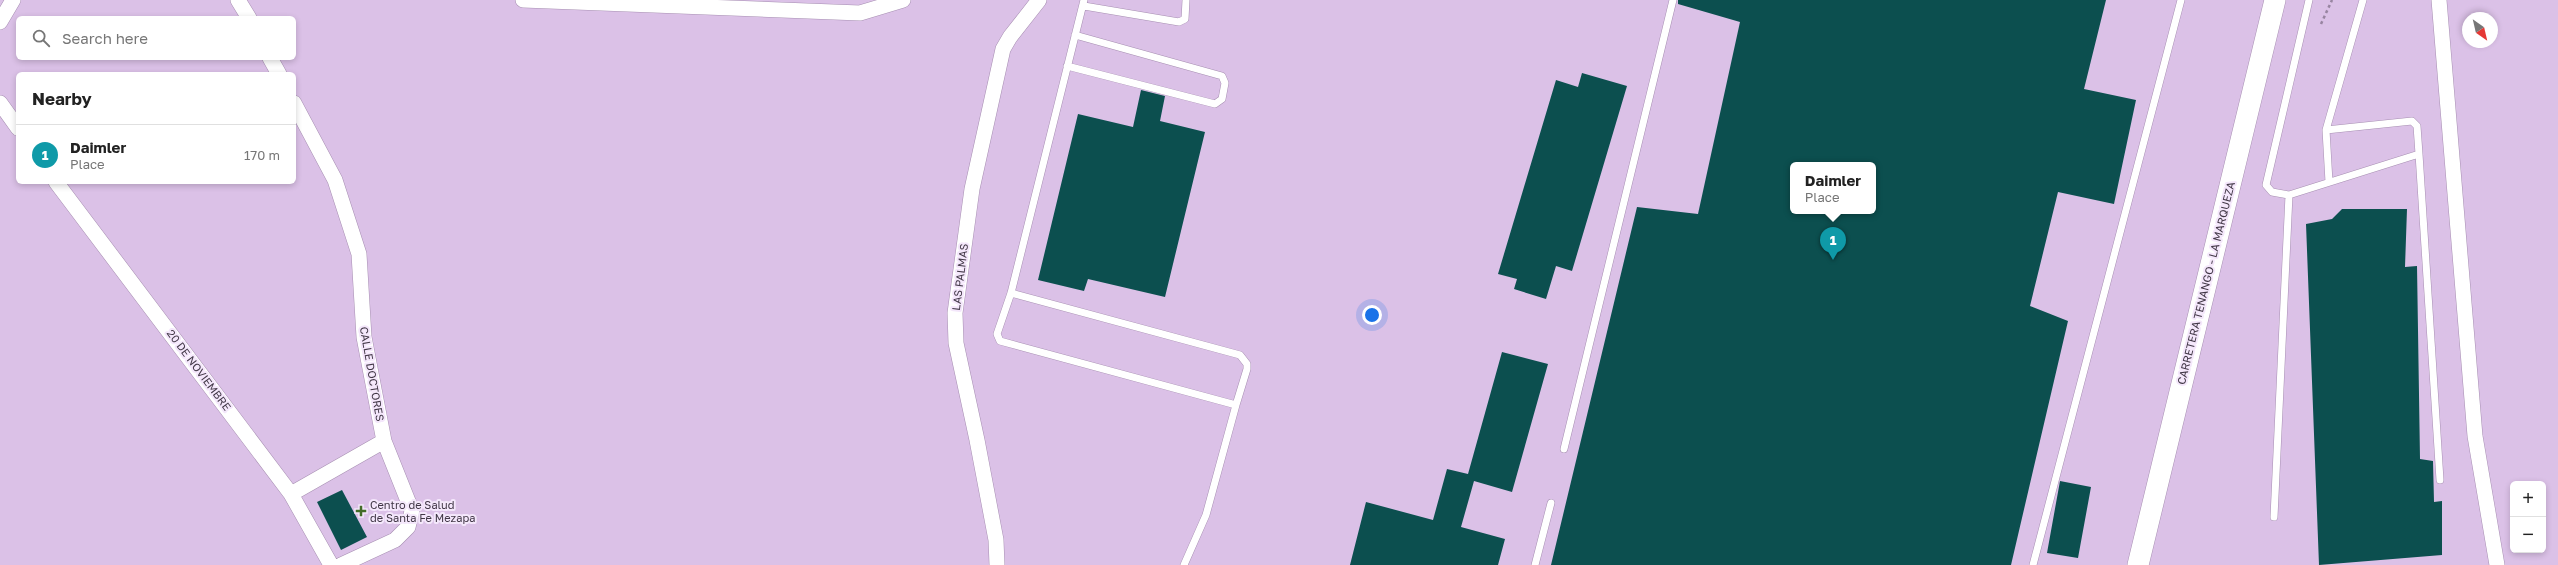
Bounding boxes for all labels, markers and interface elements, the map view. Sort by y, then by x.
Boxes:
north arrow [2462,12,2498,48]
search box [16,16,296,60]
icon: search [30,27,52,49]
text: Search here [62,29,148,47]
text: Nearby [32,88,92,109]
text: Daimler [70,138,126,156]
text: 1 [42,147,48,163]
text: 170 m [244,147,280,163]
text: Place [70,156,105,172]
popup [1790,162,1876,214]
text: Daimler [1805,171,1861,189]
street label: CARRETERA TENANGO - LA MARQUEZA [2174,179,2237,386]
text: Place [1805,189,1840,205]
pin: 1 [1820,227,1846,260]
street label: LAS PALMAS [949,243,970,311]
your location [1362,305,1382,325]
street label: CALLE DOCTORES [358,326,387,422]
street label: 20 DE NOVIEMBRE [165,327,234,413]
map controls [2510,481,2546,553]
button: + [2510,481,2546,517]
place label: Centro de Salud de Santa Fe Mezapa [370,498,475,524]
marker: Centro de Salud de Santa Fe Mezapa [355,505,367,517]
button: − [2510,517,2546,553]

